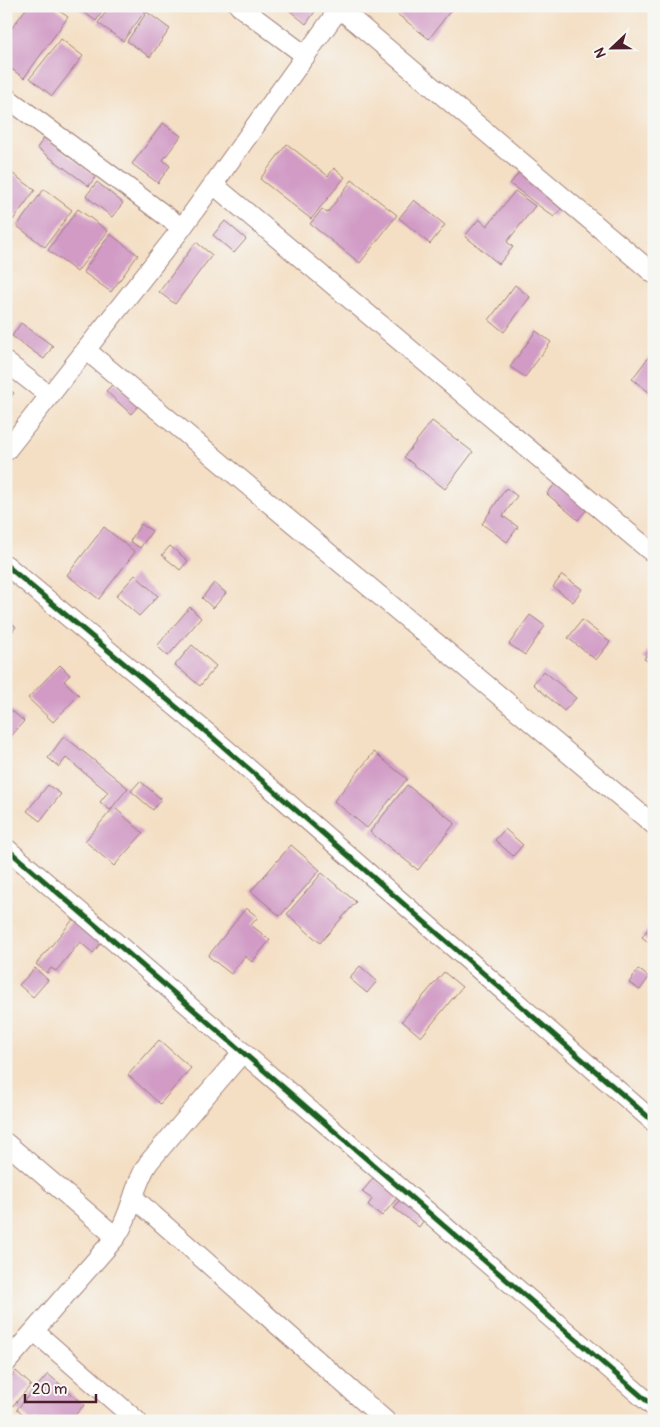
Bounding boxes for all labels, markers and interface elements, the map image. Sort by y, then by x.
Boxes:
north arrow [588,22,638,72]
text: N [591,45,610,60]
scale bar [25,1372,96,1404]
text: 20 m [32,1380,67,1399]

